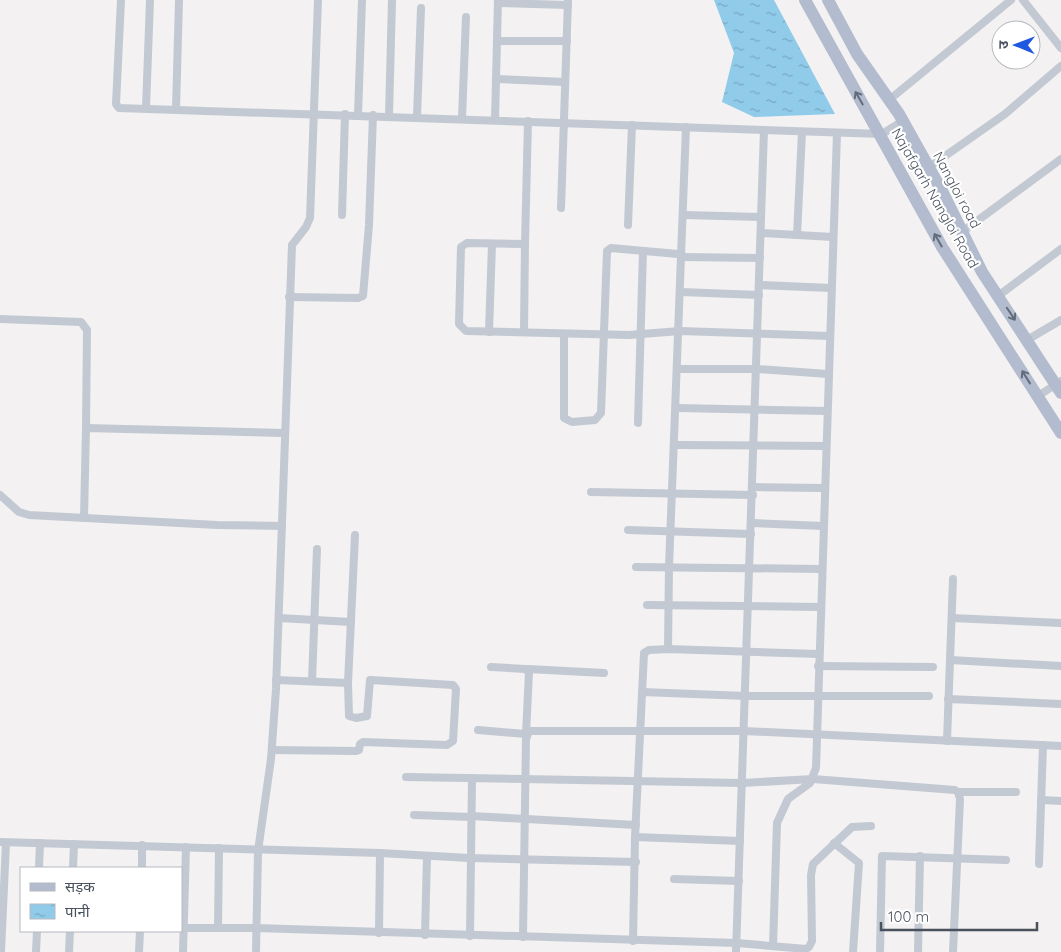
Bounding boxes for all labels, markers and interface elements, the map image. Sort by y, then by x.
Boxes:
north arrow [991,20,1041,70]
text: उ [994,40,1012,49]
one-way arrow [854,92,864,106]
street label: Najafgarh Nangloi Road [887,125,983,271]
street label: Nangloi road [929,149,985,231]
one-way arrow [933,233,943,248]
one-way arrow [1005,307,1016,321]
one-way arrow [1021,370,1031,384]
legend [20,867,182,932]
text: सड़क [65,877,95,896]
scale bar [881,900,1037,932]
text: पानी [65,902,91,921]
text: 100 m [888,907,929,926]

